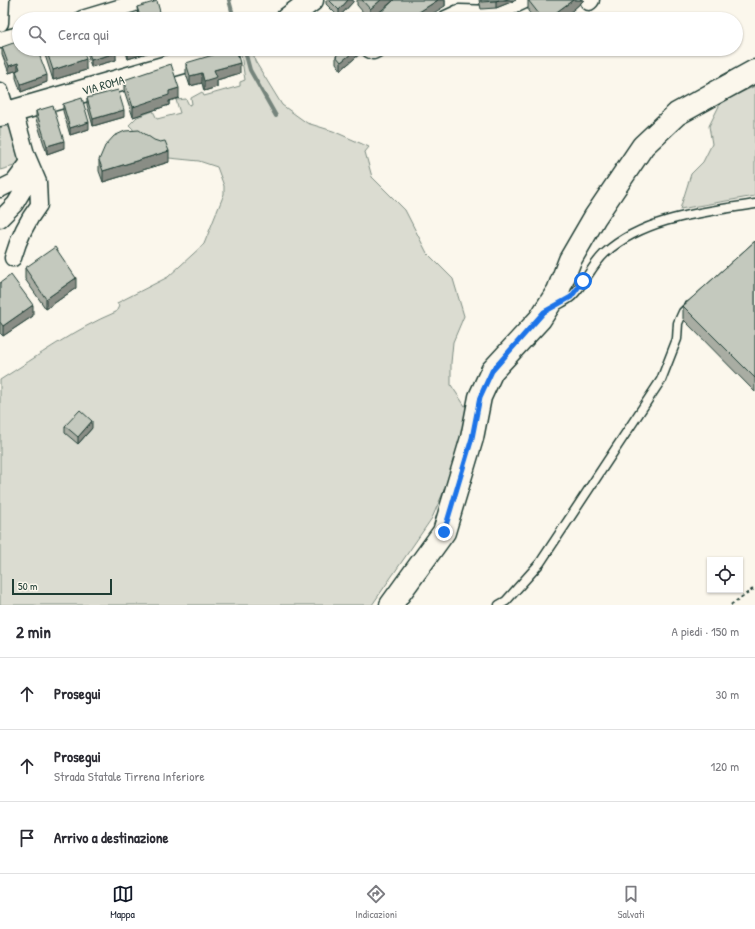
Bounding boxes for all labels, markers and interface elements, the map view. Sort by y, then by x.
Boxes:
search box [12,12,743,56]
icon: search [26,23,48,45]
text: Cerca qui [58,24,109,45]
street label: VIA ROMA [80,71,126,99]
route start [574,272,592,290]
route end [435,523,453,541]
map controls [707,557,743,593]
button: locate [707,557,743,593]
scale bar [12,577,112,596]
text: 50 m [18,579,38,593]
text: 2 min [16,620,51,643]
text: A piedi · 150 m [672,622,739,640]
icon: ahead [16,683,38,705]
text: Prosegui [54,683,101,704]
text: 30 m [716,685,739,703]
text: Prosegui [54,746,101,767]
icon: ahead [16,755,38,777]
text: 120 m [711,757,739,775]
text: Strada Statale Tirrena Inferiore [54,767,205,785]
icon: arrive [16,827,38,849]
text: Arrivo a destinazione [54,827,168,848]
tab: Mappa [110,883,135,921]
tab: Indicazioni [355,883,397,921]
tab: Salvati [618,883,645,921]

